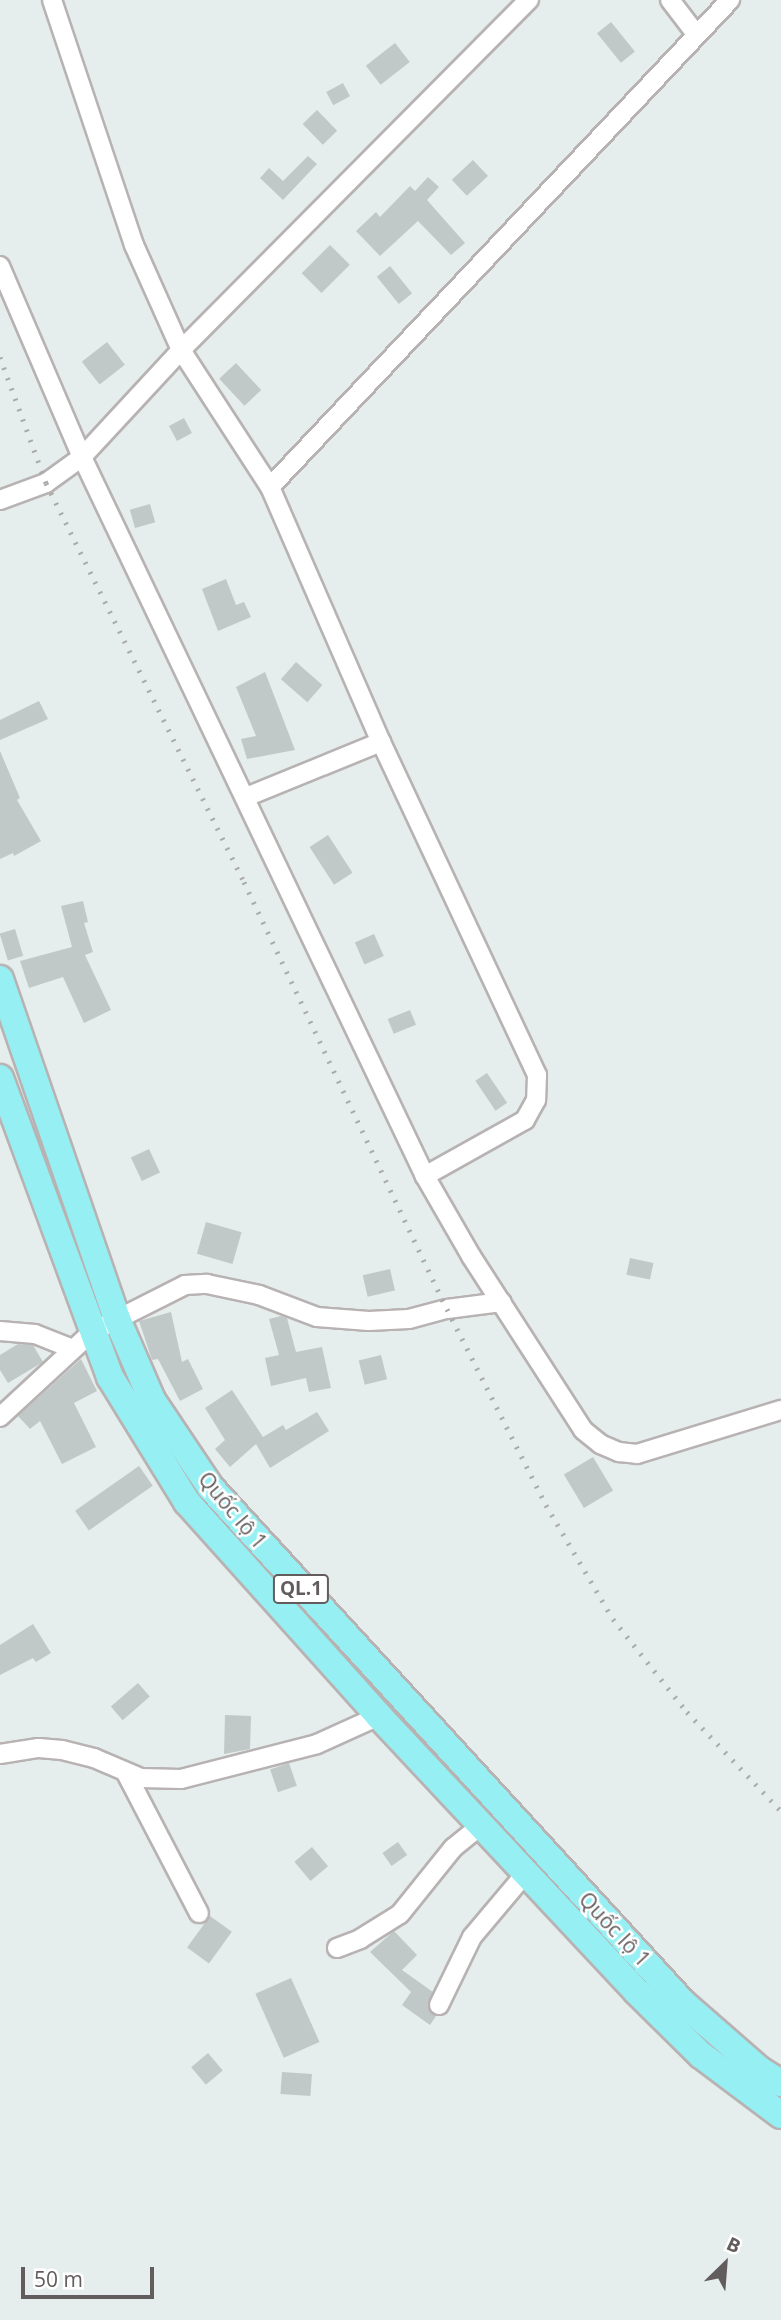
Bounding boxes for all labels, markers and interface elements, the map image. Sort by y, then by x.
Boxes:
street label: Quốc lộ 1 [194,1466,272,1554]
road number: QL.1 [271,1574,331,1604]
street label: Quốc lộ 1 [574,1886,656,1972]
north arrow [690,2229,760,2299]
text: B [723,2230,745,2259]
scale bar [24,2254,158,2298]
text: 50 m [34,2265,83,2293]

